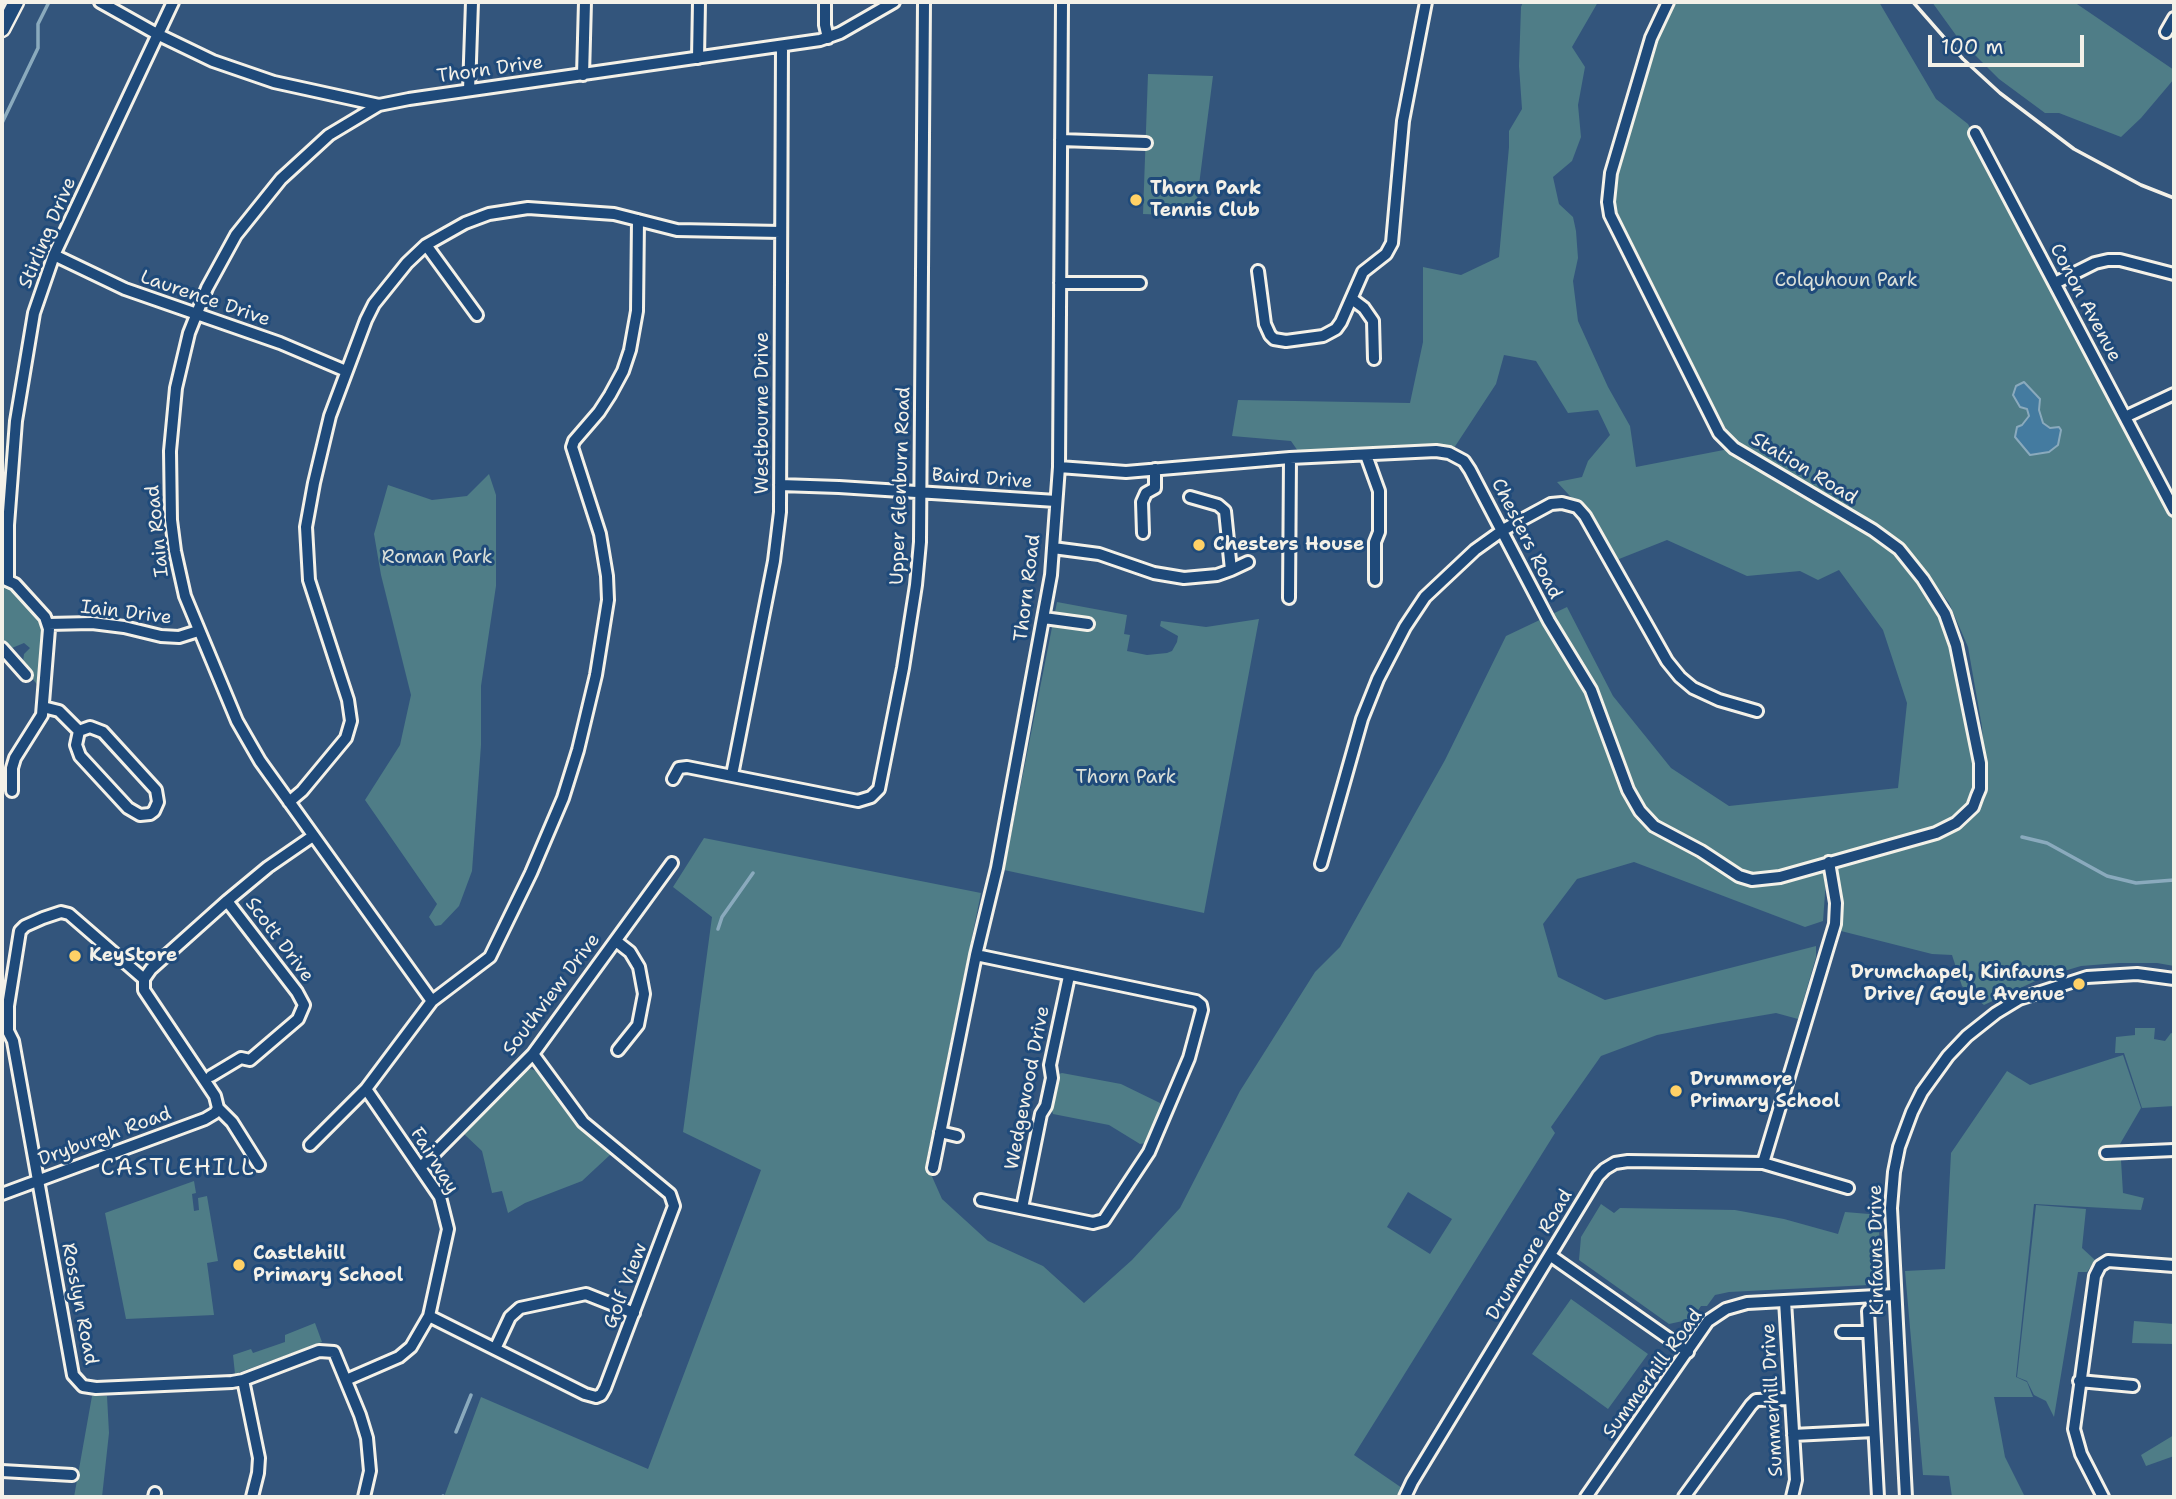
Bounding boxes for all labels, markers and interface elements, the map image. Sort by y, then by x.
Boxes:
scale bar [1931,21,2087,65]
text: 100 m [1941,33,2004,61]
street label: Thorn Drive [436,51,544,89]
street label: Stirling Drive [14,174,82,292]
place label: Thorn Park Tennis Club [1150,178,1261,222]
marker: Thorn Park Tennis Club [1128,192,1144,208]
street label: Conon Avenue [2044,240,2126,366]
street label: Laurence Drive [137,266,273,332]
park label: Colquhoun Park [1774,270,1918,292]
street label: Westbourne Drive [752,332,774,494]
street label: Upper Glenburn Road [886,387,916,585]
street label: Station Road [1747,428,1861,510]
street label: Baird Drive [931,464,1033,494]
street label: Chesters Road [1486,475,1566,603]
street label: Iain Road [142,484,174,578]
street label: Thorn Road [1010,533,1046,643]
place label: Chesters House [1213,534,1364,556]
marker: Chesters House [1191,537,1207,553]
park label: Roman Park [381,547,493,569]
street label: Iain Drive [79,596,173,630]
park label: Thorn Park [1075,767,1177,789]
street label: Scott Drive [240,893,318,987]
street label: Southview Drive [499,929,605,1061]
place label: KeyStore [89,945,178,967]
marker: KeyStore [67,948,83,964]
place label: Drumchapel, Kinfauns Drive/ Goyle Avenue [1850,962,2065,1006]
marker: Drumchapel, Kinfauns Drive/ Goyle Avenue [2071,976,2087,992]
street label: Wedgewood Drive [1001,1004,1055,1172]
place label: Drummore Primary School [1690,1069,1840,1113]
marker: Drummore Primary School [1668,1083,1684,1099]
street label: Dryburgh Road [35,1102,175,1172]
street label: Fairway [405,1124,463,1198]
district label: CASTLEHILL [102,1155,254,1183]
street label: Kinfauns Drive [1864,1184,1890,1316]
street label: Drummore Road [1482,1185,1578,1325]
street label: Golf View [599,1240,653,1332]
street label: Rosslyn Road [56,1241,102,1367]
place label: Castlehill Primary School [253,1243,403,1287]
marker: Castlehill Primary School [231,1257,247,1273]
street label: Summerhill Road [1598,1305,1708,1443]
street label: Summerhill Drive [1758,1323,1788,1477]

